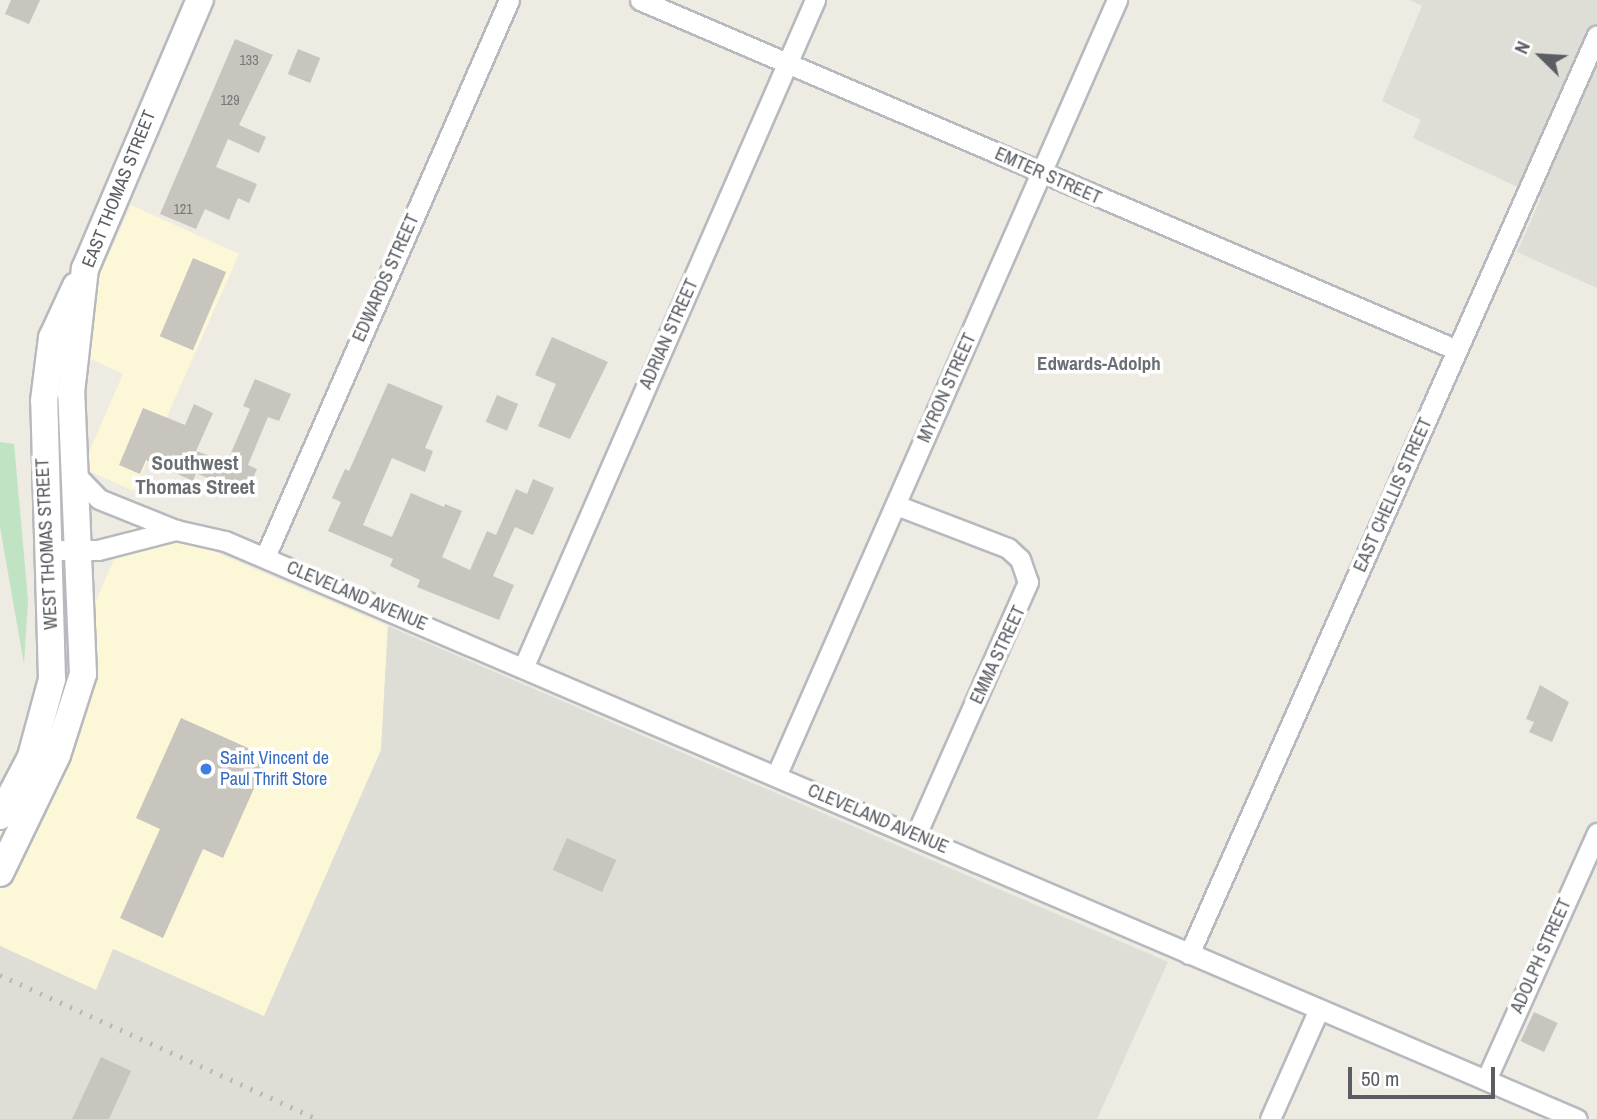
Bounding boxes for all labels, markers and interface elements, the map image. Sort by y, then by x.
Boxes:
north arrow [1506,21,1576,91]
text: N [1508,37,1536,58]
house number: 133 [239,52,259,68]
house number: 129 [220,92,240,108]
street label: EAST THOMAS STREET [77,107,161,271]
street label: EMTER STREET [992,143,1104,209]
house number: 121 [173,201,193,217]
street label: EDWARDS STREET [348,211,424,345]
street label: ADRIAN STREET [635,276,703,392]
street label: MYRON STREET [913,330,981,446]
district label: Edwards-Adolph [1037,353,1161,375]
street label: EAST CHELLIS STREET [1349,415,1437,575]
district label: Southwest Thomas Street [135,450,255,500]
street label: WEST THOMAS STREET [32,457,62,631]
street label: CLEVELAND AVENUE [283,556,431,636]
street label: EMMA STREET [966,602,1030,708]
place label: Saint Vincent de Paul Thrift Store [220,748,329,790]
marker: Saint Vincent de Paul Thrift Store [198,761,214,777]
street label: CLEVELAND AVENUE [804,779,952,859]
street label: ADOLPH STREET [1506,895,1576,1017]
scale bar [1352,1052,1499,1096]
text: 50 m [1361,1064,1399,1093]

